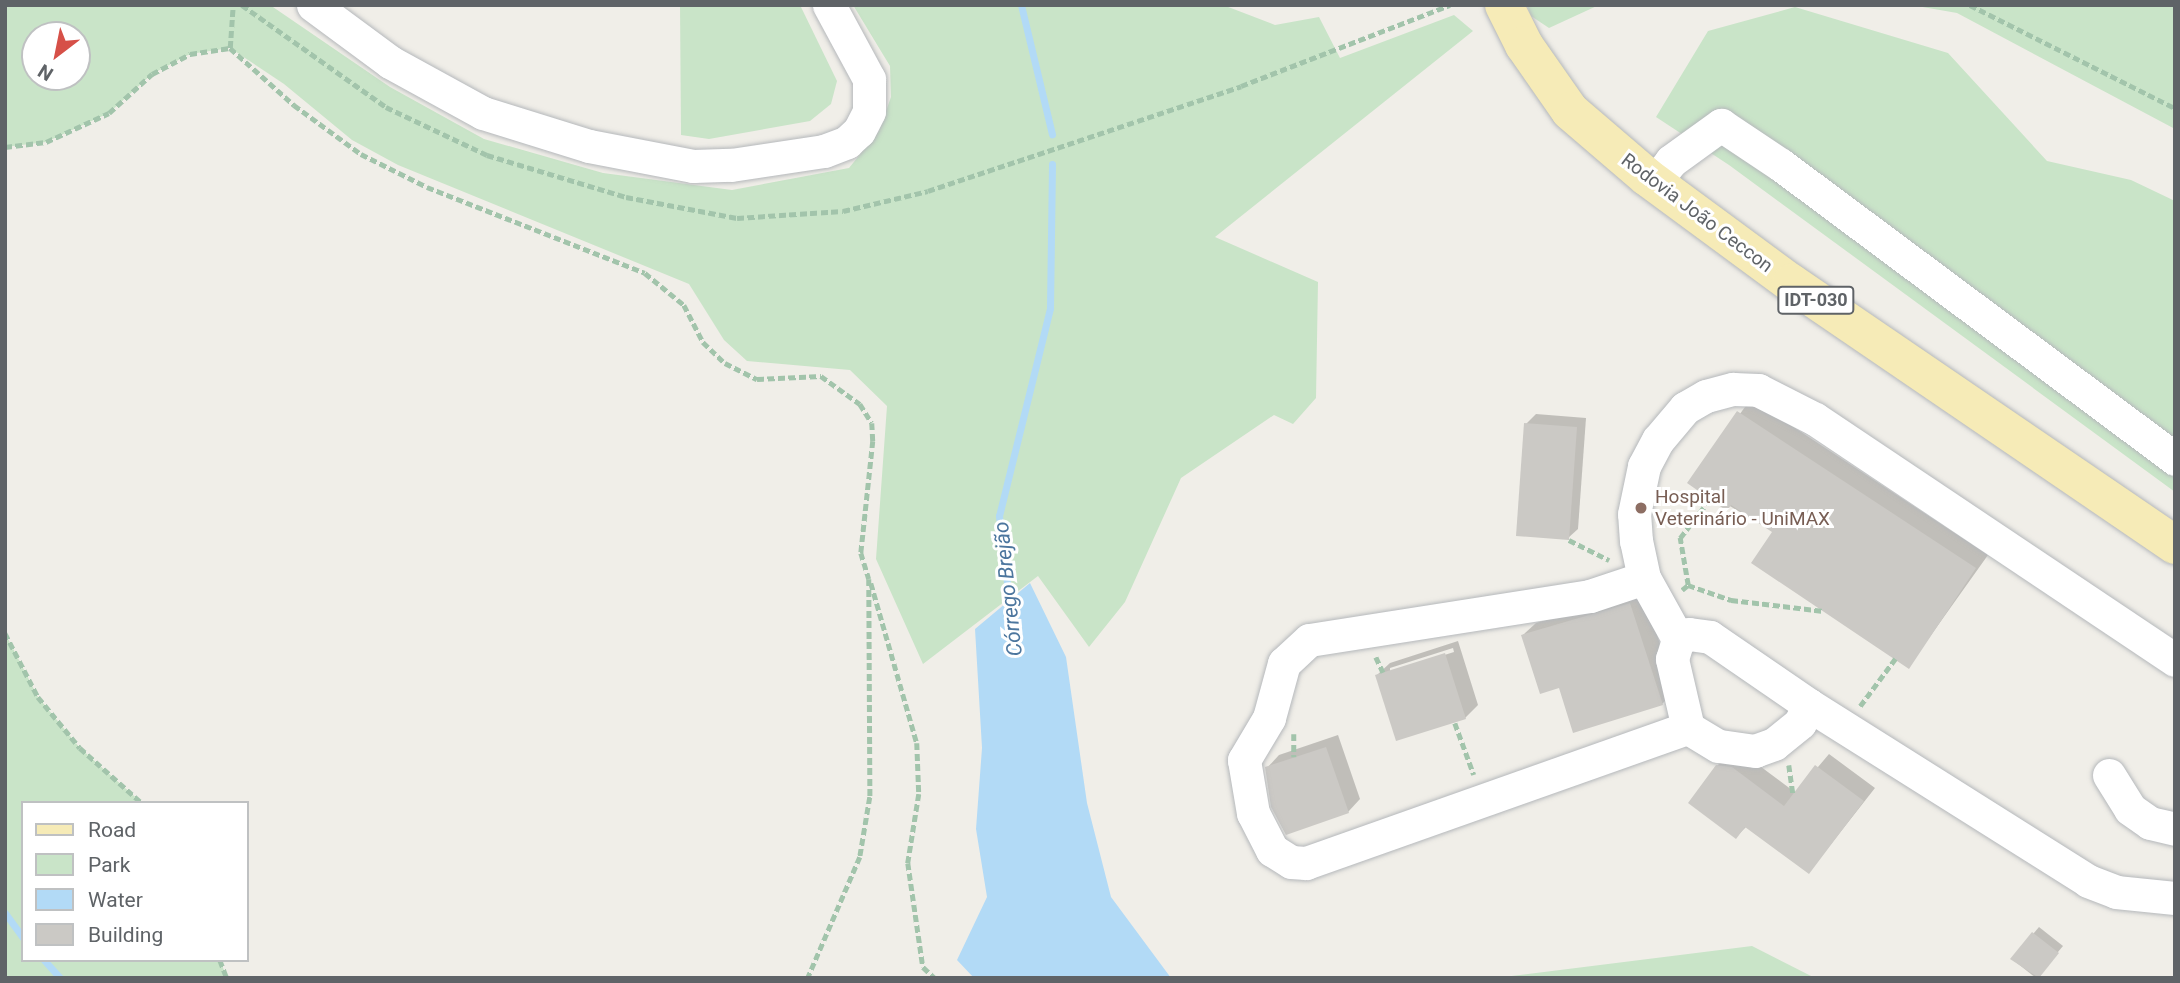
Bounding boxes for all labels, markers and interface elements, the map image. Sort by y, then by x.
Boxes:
north arrow [21,21,91,91]
text: N [34,59,57,86]
street label: Rodovia João Ceccon [1617,149,1777,277]
road number: IDT-030 [1776,286,1856,314]
place label: Hospital Veterinário - UniMAX [1655,486,1830,530]
marker: Hospital Veterinário - UniMAX [1633,500,1649,516]
water label: Córrego Brejão [988,520,1028,658]
legend [21,801,248,962]
text: Road [88,818,136,842]
text: Park [88,853,130,877]
text: Water [88,888,143,912]
text: Building [88,923,163,947]

